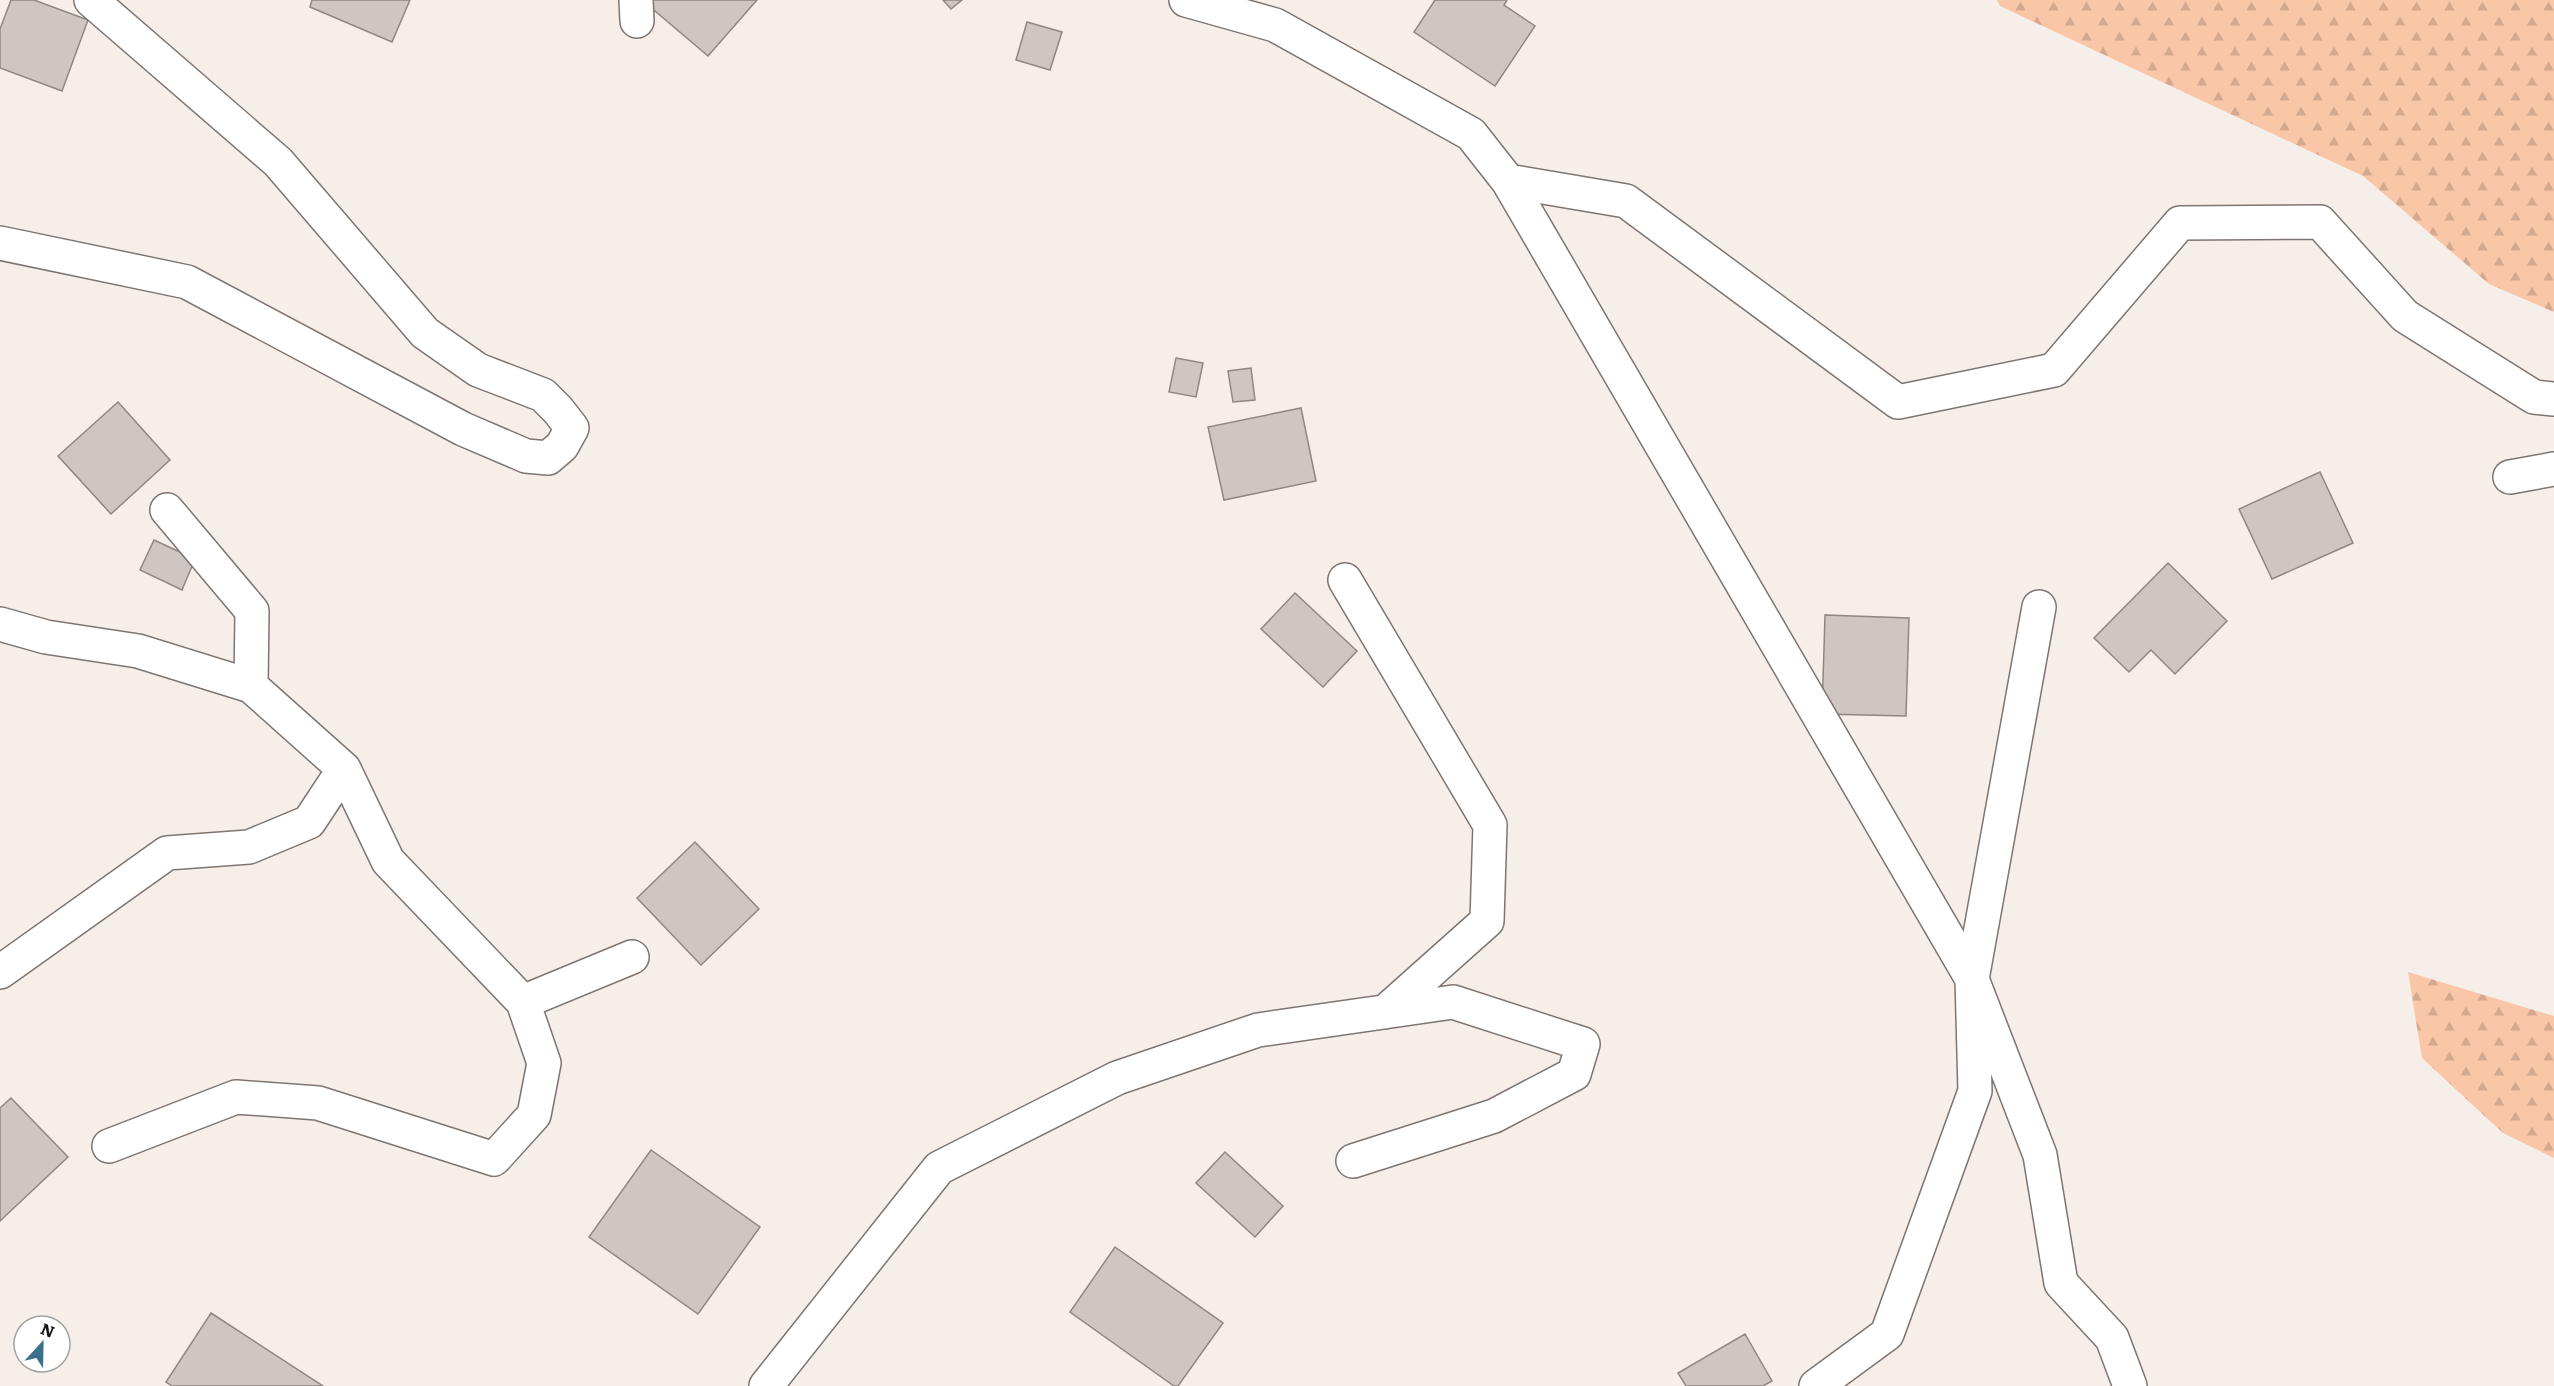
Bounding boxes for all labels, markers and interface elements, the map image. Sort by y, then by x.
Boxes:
north arrow [12,1314,72,1374]
text: N [37,1316,59,1343]

